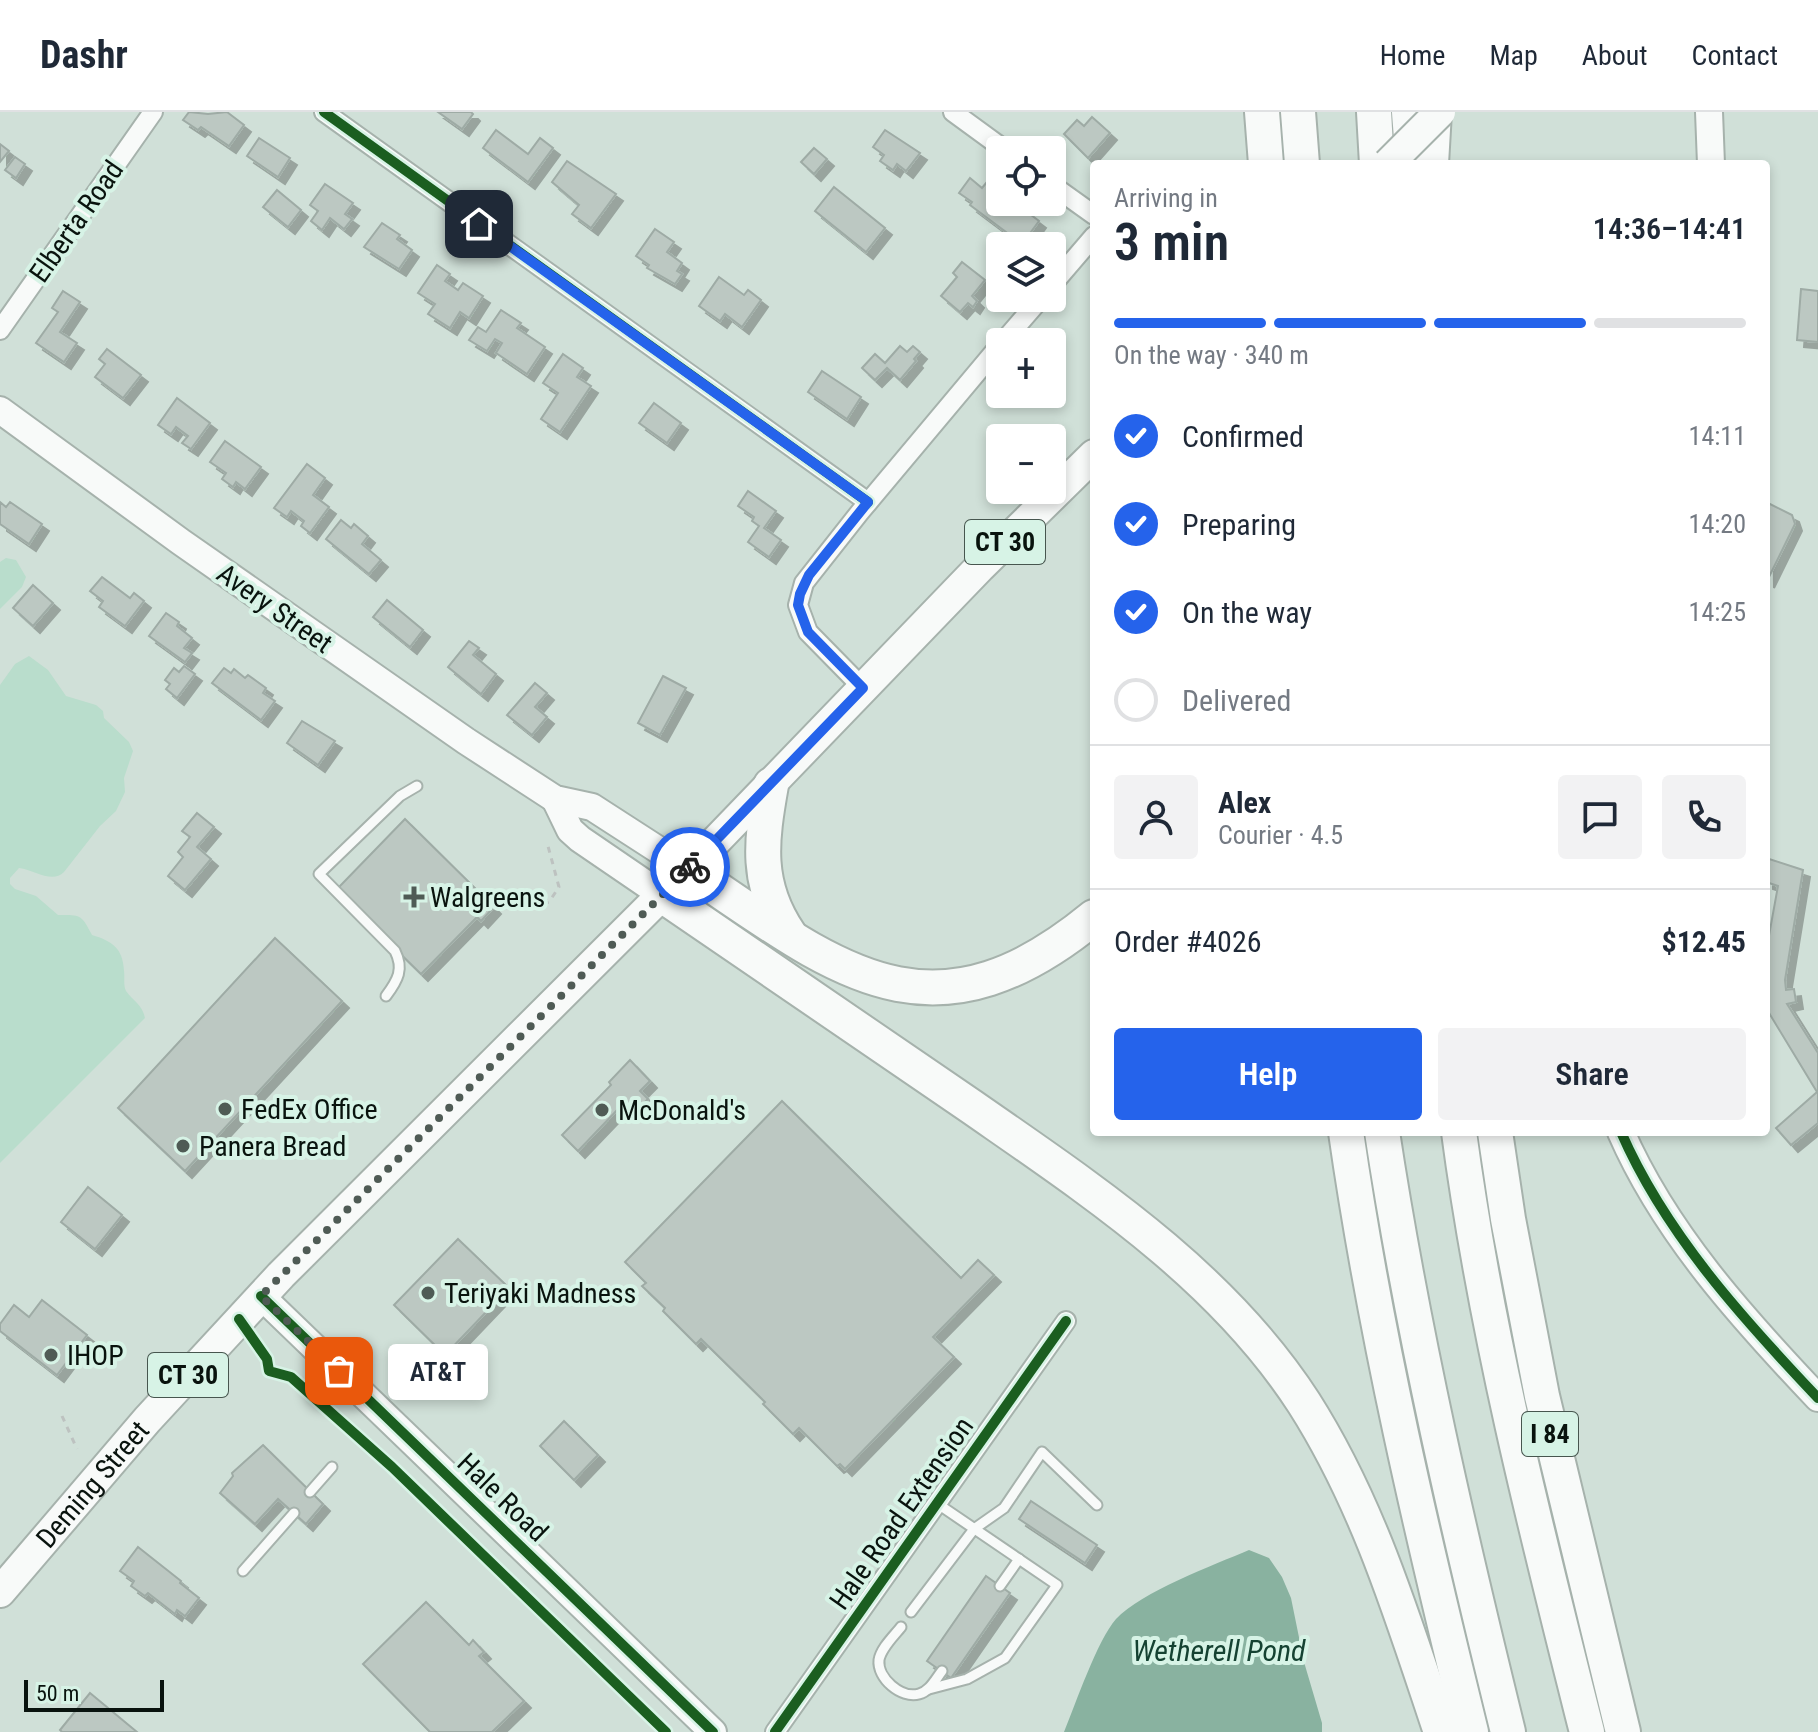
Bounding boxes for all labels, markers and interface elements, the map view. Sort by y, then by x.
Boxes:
text: Dashr [40,33,128,77]
text: Home [1380,39,1445,72]
text: Map [1489,39,1538,72]
text: About [1582,39,1648,72]
text: Contact [1692,39,1778,72]
map controls [986,136,1066,504]
button: locate [986,136,1066,216]
street label: Elberta Road [23,154,130,288]
text: Arriving in [1114,183,1218,213]
pin [445,190,513,258]
icon: home [457,202,501,246]
text: 14:36–14:41 [1593,211,1746,246]
text: 3 min [1114,212,1229,273]
button: layers [986,232,1066,312]
button: + [986,328,1066,408]
text: On the way · 340 m [1114,340,1309,370]
icon: check [1114,414,1158,458]
text: Confirmed [1182,419,1304,454]
text: 14:11 [1689,421,1746,451]
button: − [986,424,1066,504]
icon: check [1114,502,1158,546]
text: Preparing [1182,507,1296,542]
text: 14:20 [1689,509,1746,539]
road number: CT 30 [965,520,1045,564]
street label: Avery Street [211,557,339,660]
icon: check [1114,590,1158,634]
text: On the way [1182,595,1312,630]
text: 14:25 [1689,597,1746,627]
text: Delivered [1182,683,1291,718]
button: person [1114,775,1198,859]
button: chat [1558,775,1642,859]
button: phone [1662,775,1746,859]
text: Alex [1218,785,1271,820]
text: Courier · 4.5 [1218,820,1343,850]
courier [650,827,730,907]
icon: bike [668,845,712,889]
place label: Walgreens [430,881,545,914]
marker: Walgreens [405,888,423,906]
text: Order #4026 [1114,924,1262,959]
text: $12.45 [1661,924,1746,959]
button: Help [1114,1028,1422,1120]
button: Share [1438,1028,1746,1120]
place label: FedEx Office [241,1093,378,1126]
place label: McDonald's [618,1094,746,1127]
marker: FedEx Office [216,1100,234,1118]
marker: McDonald's [593,1101,611,1119]
place label: Panera Bread [199,1130,346,1163]
marker: Panera Bread [174,1137,192,1155]
place label: Teriyaki Madness [444,1277,636,1310]
marker: Teriyaki Madness [419,1284,437,1302]
pin [305,1337,373,1405]
place label: IHOP [67,1339,124,1372]
callout: AT&T [387,1343,487,1399]
marker: IHOP [42,1346,60,1364]
icon: bag [317,1349,361,1393]
road number: CT 30 [148,1353,228,1397]
text: AT&T [410,1357,466,1387]
street label: Hale Road Extension [823,1411,980,1616]
road number: I 84 [1522,1412,1578,1456]
street label: Deming Street [29,1414,156,1554]
street label: Hale Road [451,1446,555,1548]
water label: Wetherell Pond [1132,1633,1306,1668]
scale bar [24,1676,164,1712]
text: 50 m [36,1681,79,1706]

